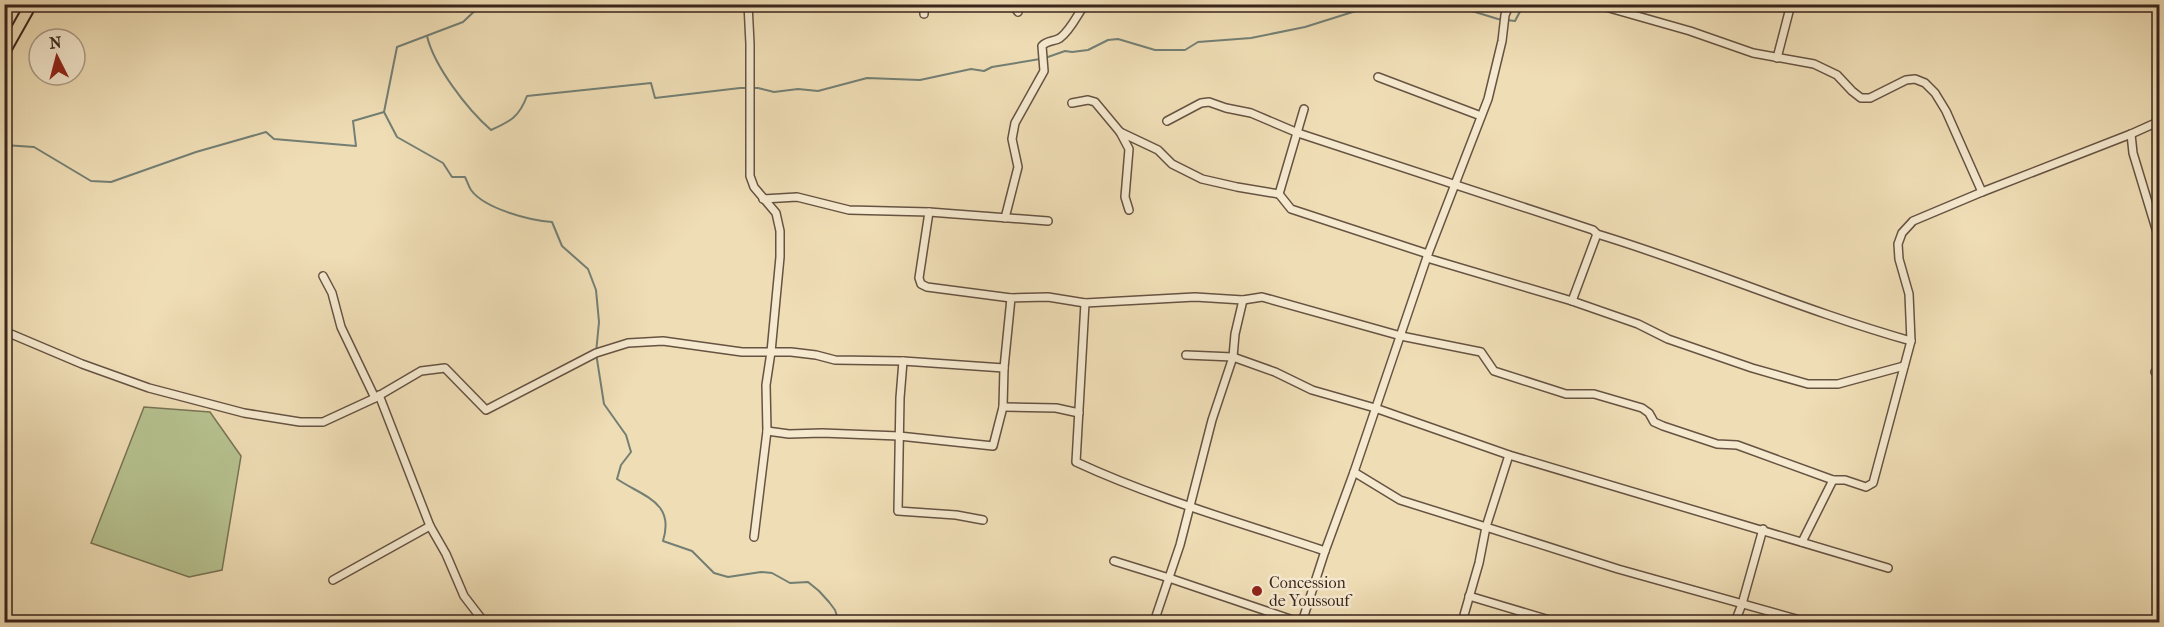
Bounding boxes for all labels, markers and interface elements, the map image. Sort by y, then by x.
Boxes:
north arrow [27,27,87,87]
text: N [48,32,63,53]
place label: Concession de Youssouf [1269,573,1353,610]
marker: Concession de Youssouf [1250,584,1264,598]

